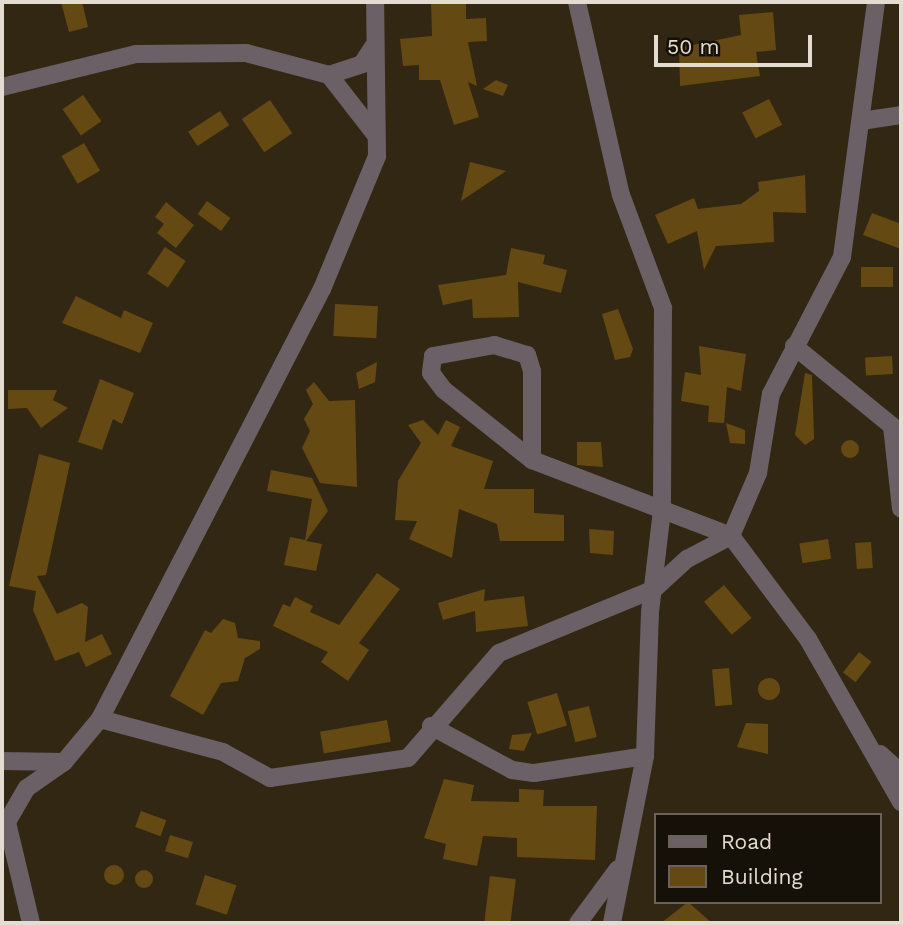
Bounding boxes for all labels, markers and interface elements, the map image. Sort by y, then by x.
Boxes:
scale bar [658,21,816,65]
text: 50 m [667,34,719,59]
legend [654,813,882,904]
text: Road [721,829,772,854]
text: Building [721,864,803,889]

